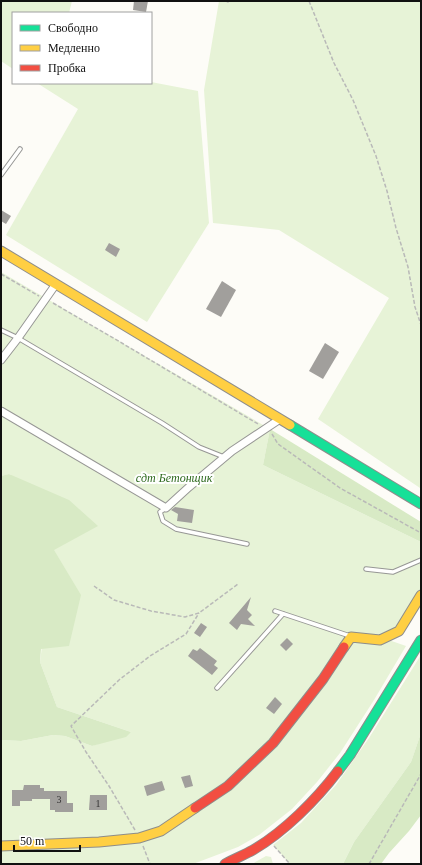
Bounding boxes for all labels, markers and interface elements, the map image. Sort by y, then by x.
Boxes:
legend [12,12,152,84]
text: Свободно [48,21,98,35]
text: Медленно [48,41,100,55]
text: Пробка [48,61,86,75]
park label: сдт Бетонщик [136,471,213,485]
house number: 3 [57,794,62,805]
house number: 1 [96,798,101,809]
scale bar [14,827,80,853]
text: 50 m [20,834,45,848]

